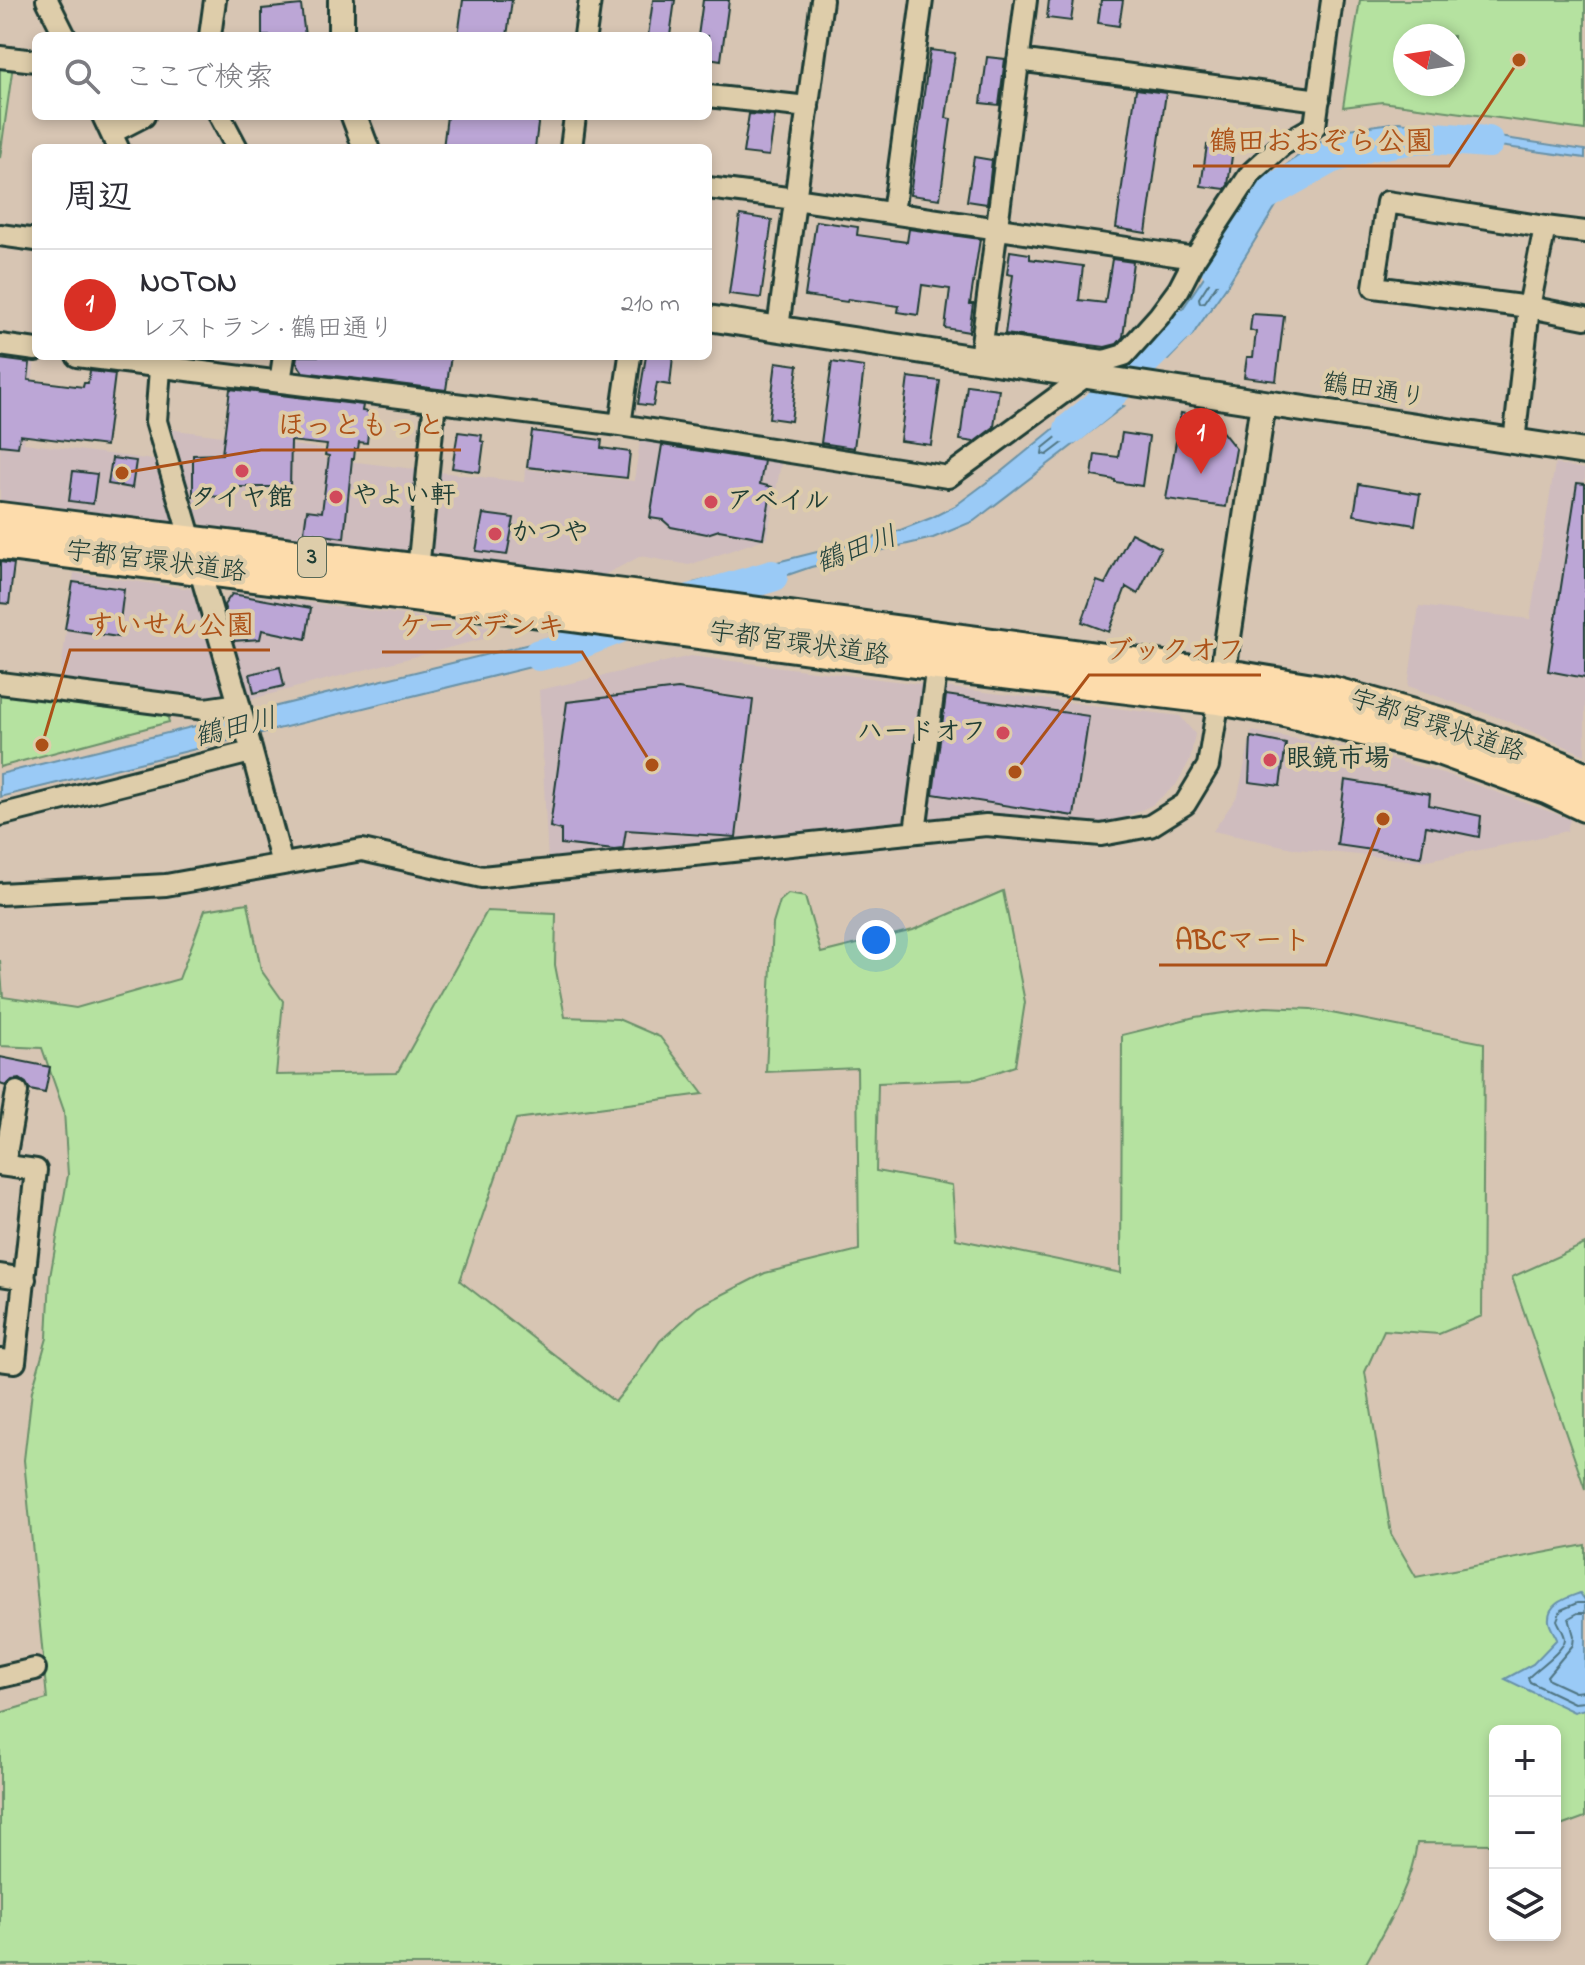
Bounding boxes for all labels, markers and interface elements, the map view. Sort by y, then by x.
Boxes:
north arrow [1393,24,1465,96]
search box [32,32,712,120]
icon: search [60,54,104,98]
text: ここで検索 [124,57,274,101]
callout: 鶴田おおぞら公園 [1193,114,1449,166]
text: 鶴田おおぞら公園 [1209,123,1433,164]
text: 周辺 [64,174,132,224]
text: NOTON [140,262,237,306]
text: 1 [86,286,94,324]
text: 210 m [621,286,680,324]
text: レストラン · 鶴田通り [140,311,395,349]
street label: 鶴田通り [1320,365,1428,419]
callout: ほっともっと [261,398,461,450]
text: ほっともっと [277,407,445,448]
pin: 1 [1175,408,1227,474]
marker: タイヤ館 [233,462,251,480]
place label: やよい軒 [352,478,456,516]
place label: タイヤ館 [191,480,293,518]
place label: アベイル [727,483,830,521]
marker: やよい軒 [327,488,345,506]
marker: アベイル [702,493,720,511]
place label: かつや [511,515,589,553]
water label: 鶴田川 [811,517,903,585]
marker: かつや [486,525,504,543]
street label: 宇都宮環状道路 [63,533,249,593]
road number: 3 [298,537,326,577]
callout: すいせん公園 [70,598,270,650]
callout: ケーズデンキ [382,600,582,652]
text: すいせん公園 [86,607,254,648]
text: ケーズデンキ [399,608,565,649]
street label: 宇都宮環状道路 [706,614,892,676]
callout: ブックオフ [1089,623,1261,675]
text: ブックオフ [1105,632,1245,673]
street label: 宇都宮環状道路 [1345,681,1529,773]
water label: 鶴田川 [190,699,282,759]
place label: ハードオフ [857,714,987,752]
marker: ハードオフ [994,724,1012,742]
place label: 眼鏡市場 [1286,741,1390,779]
marker: 眼鏡市場 [1261,751,1279,769]
callout: ABCマート [1159,913,1326,965]
your location [856,920,896,960]
text: ABCマート [1175,922,1311,963]
map controls [1489,1725,1561,1941]
button: + [1489,1725,1561,1797]
button: − [1489,1797,1561,1869]
button: layers [1489,1869,1561,1941]

